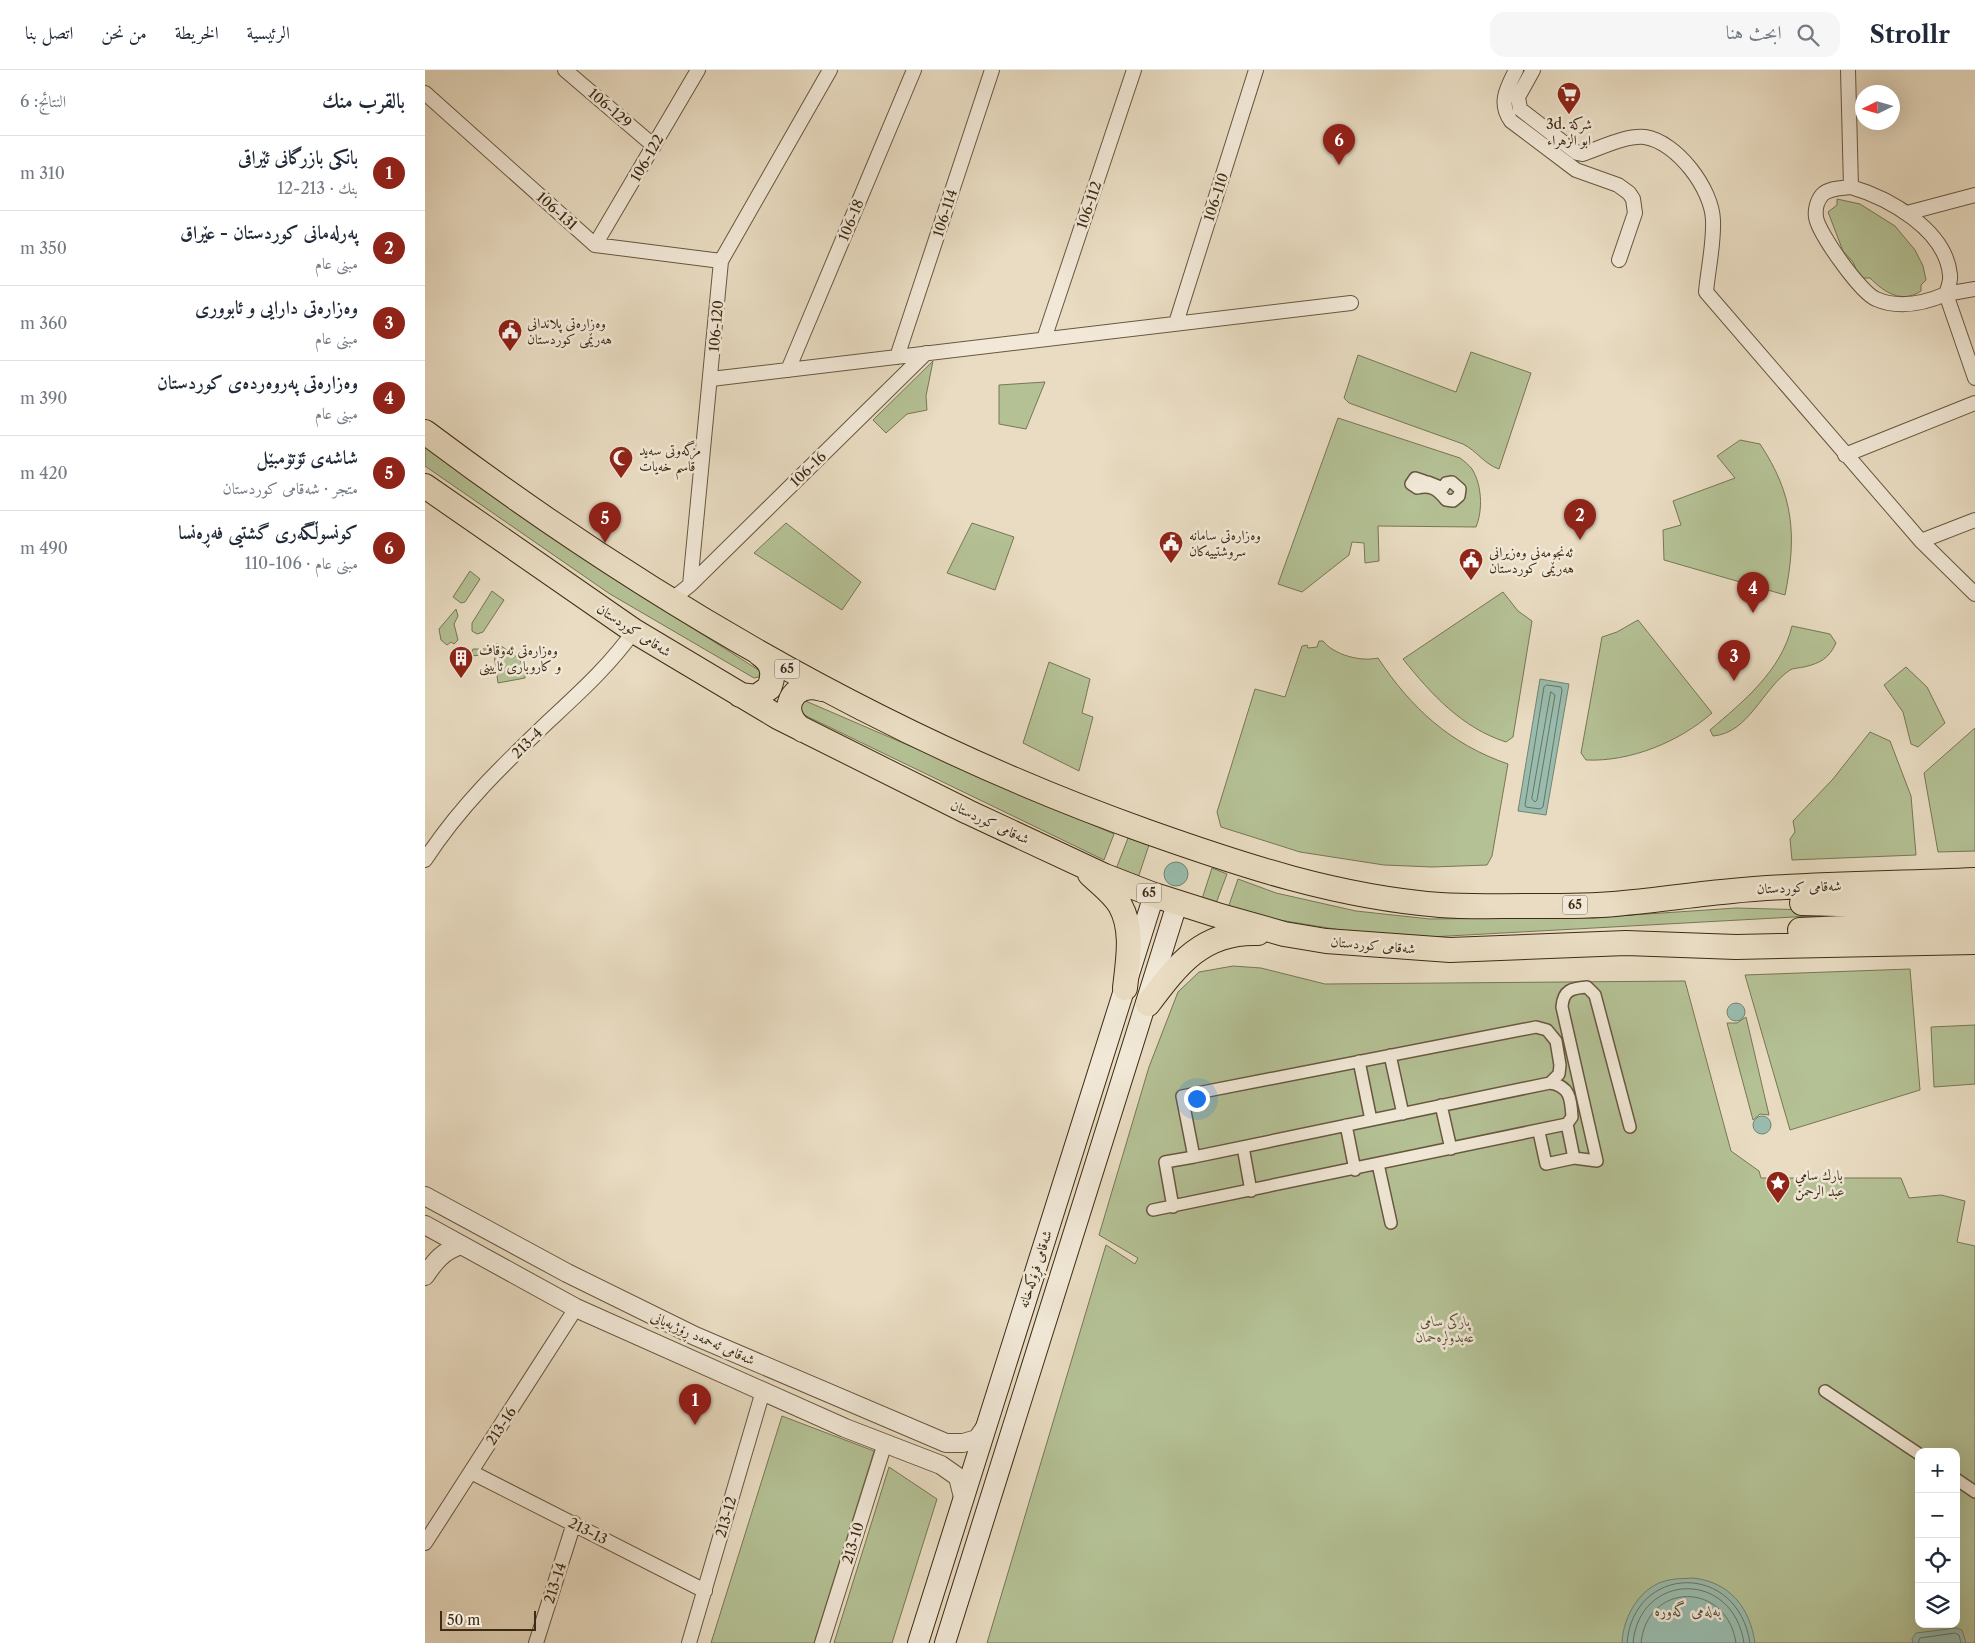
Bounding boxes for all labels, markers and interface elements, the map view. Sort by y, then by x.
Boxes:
search box [1490,12,1840,57]
text: Strollr [1870,20,1950,49]
text: ابحث هنا [1726,21,1782,44]
icon: search [1794,21,1822,49]
text: اتصل بنا [25,22,73,44]
text: من نحن [101,22,147,44]
text: الخريطة [175,22,219,44]
text: الرئيسية [247,22,290,44]
supermarket icon: 3d. شركة ابو الزهراء [1556,81,1582,115]
street label: 106-129 [585,84,635,132]
north arrow [1855,85,1900,130]
text: بالقرب منك [322,88,405,113]
text: النتائج: 6 [20,91,66,111]
place label: 3d. شركة ابو الزهراء [1546,115,1592,149]
pin: 6 [1323,124,1355,165]
street label: 106-122 [626,131,668,185]
text: بانکی بازرگانی ئێراقی [238,146,358,169]
text: 310 m [20,163,65,183]
text: 1 [385,163,393,183]
street label: 106-110 [1200,170,1232,223]
text: بنك · 213-12 [277,178,358,198]
street label: 106-112 [1073,179,1105,231]
street label: 106-114 [929,187,961,239]
street label: 106-131 [533,188,581,234]
street label: 106-18 [834,197,868,243]
text: پەرلەمانی کوردستان - عێراق [180,221,358,244]
text: 350 m [20,238,67,258]
text: 2 [384,238,394,258]
text: مبنى عام [315,253,358,273]
text: وەزارەتی دارایی و ئابووری [195,296,358,319]
street label: 106-120 [705,299,727,353]
text: 360 m [20,313,68,333]
text: 3 [384,313,394,333]
place label: وەزارەتی پلاندانی هەرێمی کوردستان [527,314,612,349]
public building icon: وەزارەتی پلاندانی هەرێمی کوردستان [497,318,523,352]
text: مبنى عام [315,328,358,348]
text: وەزارەتی پەروەردەی کوردستان [157,371,358,394]
text: 390 m [20,388,68,408]
text: 4 [384,388,394,408]
text: مبنى عام [315,403,358,423]
place label: مزگەوتی سەید قاسم خەیات [639,440,701,480]
mosque icon: مزگەوتی سەید قاسم خەیات [608,445,634,479]
text: شاشەی ئۆتۆمبێل [256,446,358,469]
street label: 106-16 [786,447,830,491]
text: 420 m [20,463,68,483]
text: 5 [385,463,393,483]
text: متجر · شەقامی کوردستان [223,478,358,498]
pin: 2 [1564,499,1596,540]
pin: 5 [589,502,621,543]
text: کونسوڵگەری گشتیی فەڕەنسا [178,521,358,544]
place label: وەزارەتی سامانە سروشتییەکان [1189,526,1261,561]
public building icon: وەزارەتی سامانە سروشتییەکان [1158,530,1184,564]
text: 490 m [20,538,68,558]
text: 6 [384,538,394,558]
place label: ئەنجومەنی وەزیرانی هەرێمی کوردستان [1489,543,1574,578]
public building icon: ئەنجومەنی وەزیرانی هەرێمی کوردستان [1458,547,1484,581]
text: مبنى عام · 106-110 [245,553,358,573]
pin: 4 [1737,572,1769,613]
street label: شەقامی کوردستان [593,599,675,661]
pin: 3 [1718,640,1750,681]
place label: وەزارەتی ئەوقاف و کاروباری ئایینی [479,641,561,676]
building icon: وەزارەتی ئەوقاف و کاروباری ئایینی [448,645,474,679]
road number: 65 [775,660,799,678]
street label: 213-4 [508,724,546,762]
street label: شەقامی کوردستان [948,796,1032,848]
street label: شەقامی کوردستان [1756,877,1842,897]
road number: 65 [1137,884,1161,902]
road number: 65 [1563,896,1587,914]
street label: شەقامی کوردستان [1330,932,1416,958]
your location [1184,1086,1210,1112]
place label: بارك سامي عبد الرحمن [1795,1166,1844,1201]
place icon: بارك سامي عبد الرحمن [1765,1170,1791,1204]
street label: شەقامی فڕۆکەخانە [1014,1228,1060,1311]
street label: شەقامی ئەحمەد ڕۆژبەیانی [647,1307,758,1372]
park label: پارکی سامی عەبدولڕەحمان [1415,1312,1475,1350]
pin: 1 [679,1384,711,1425]
street label: 213-16 [482,1403,520,1449]
map controls [1915,1448,1960,1628]
button: + [1915,1448,1960,1493]
button: − [1915,1493,1960,1538]
street label: 213-12 [712,1494,740,1540]
street label: 213-13 [565,1514,611,1548]
street label: 213-10 [838,1520,868,1566]
button: locate [1915,1538,1960,1583]
street label: 213-14 [540,1560,570,1606]
button: layers [1915,1583,1960,1628]
water label: بەلەمی گەورە [1655,1600,1721,1620]
scale bar [440,1608,536,1631]
text: 50 m [447,1611,480,1629]

